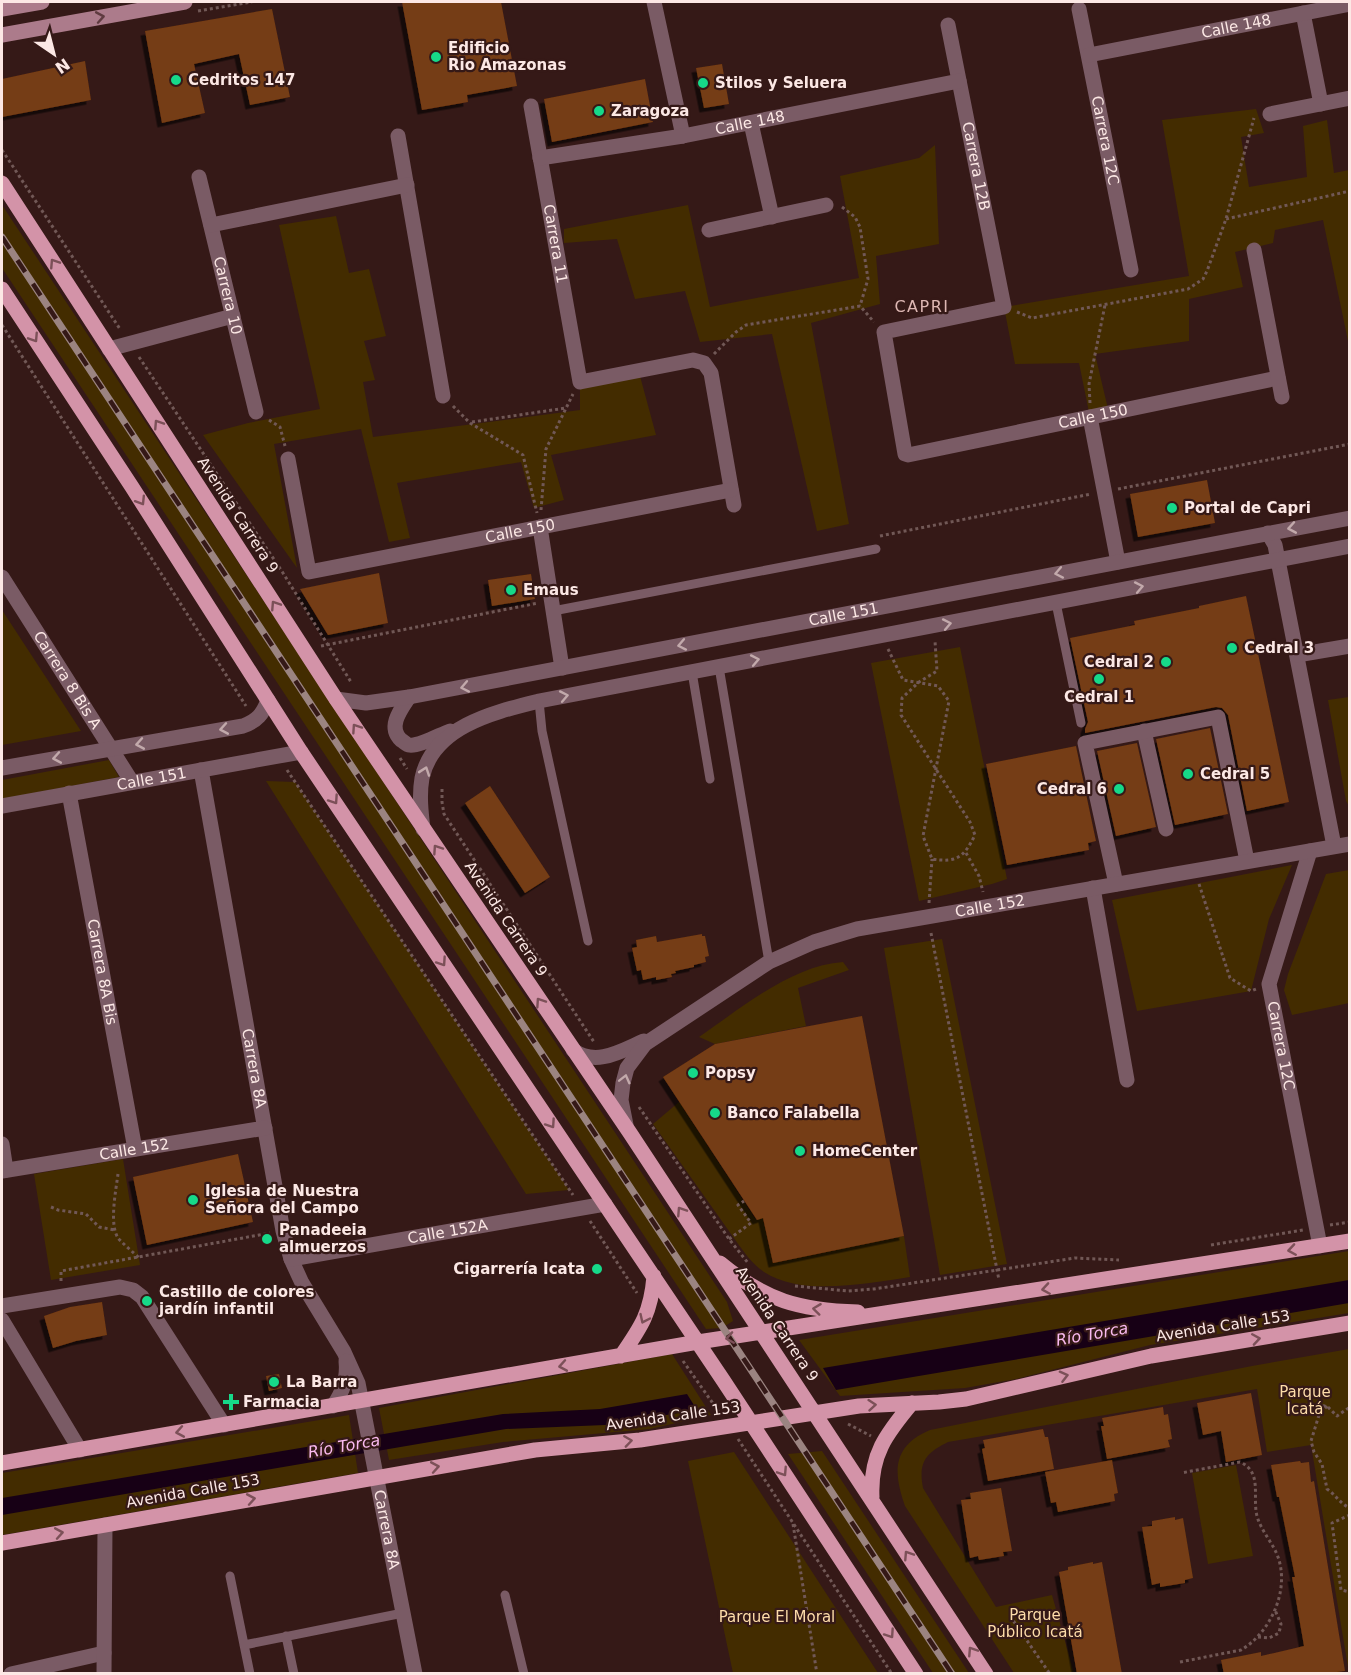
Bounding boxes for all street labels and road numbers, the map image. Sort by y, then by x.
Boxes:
street label: Calle 148 [1200,11,1273,42]
street label: Carrera 12C [1088,94,1123,187]
street label: Calle 148 [714,107,786,138]
street label: Carrera 12B [958,120,994,212]
street label: Carrera 11 [540,203,571,285]
street label: Carrera 10 [210,255,246,337]
street label: Calle 150 [1057,400,1129,433]
street label: Avenida Carrera 9 [194,454,282,576]
street label: Calle 150 [484,515,557,547]
street label: Calle 151 [807,599,880,630]
street label: Carrera 8 Bis A [30,628,105,733]
street label: Calle 151 [115,764,188,794]
street label: Avenida Carrera 9 [461,858,551,980]
street label: Calle 152 [954,891,1026,921]
street label: Carrera 8A Bis [84,917,121,1027]
street label: Carrera 12C [1264,1000,1298,1092]
street label: Carrera 8A [238,1027,270,1110]
street label: Calle 152 [98,1135,171,1164]
street label: Calle 152A [406,1216,490,1247]
street label: Avenida Carrera 9 [732,1263,822,1385]
street label: Avenida Calle 153 [1155,1307,1291,1345]
street label: Avenida Calle 153 [605,1398,741,1434]
street label: Avenida Calle 153 [125,1470,261,1512]
street label: Carrera 8A [370,1488,403,1572]

